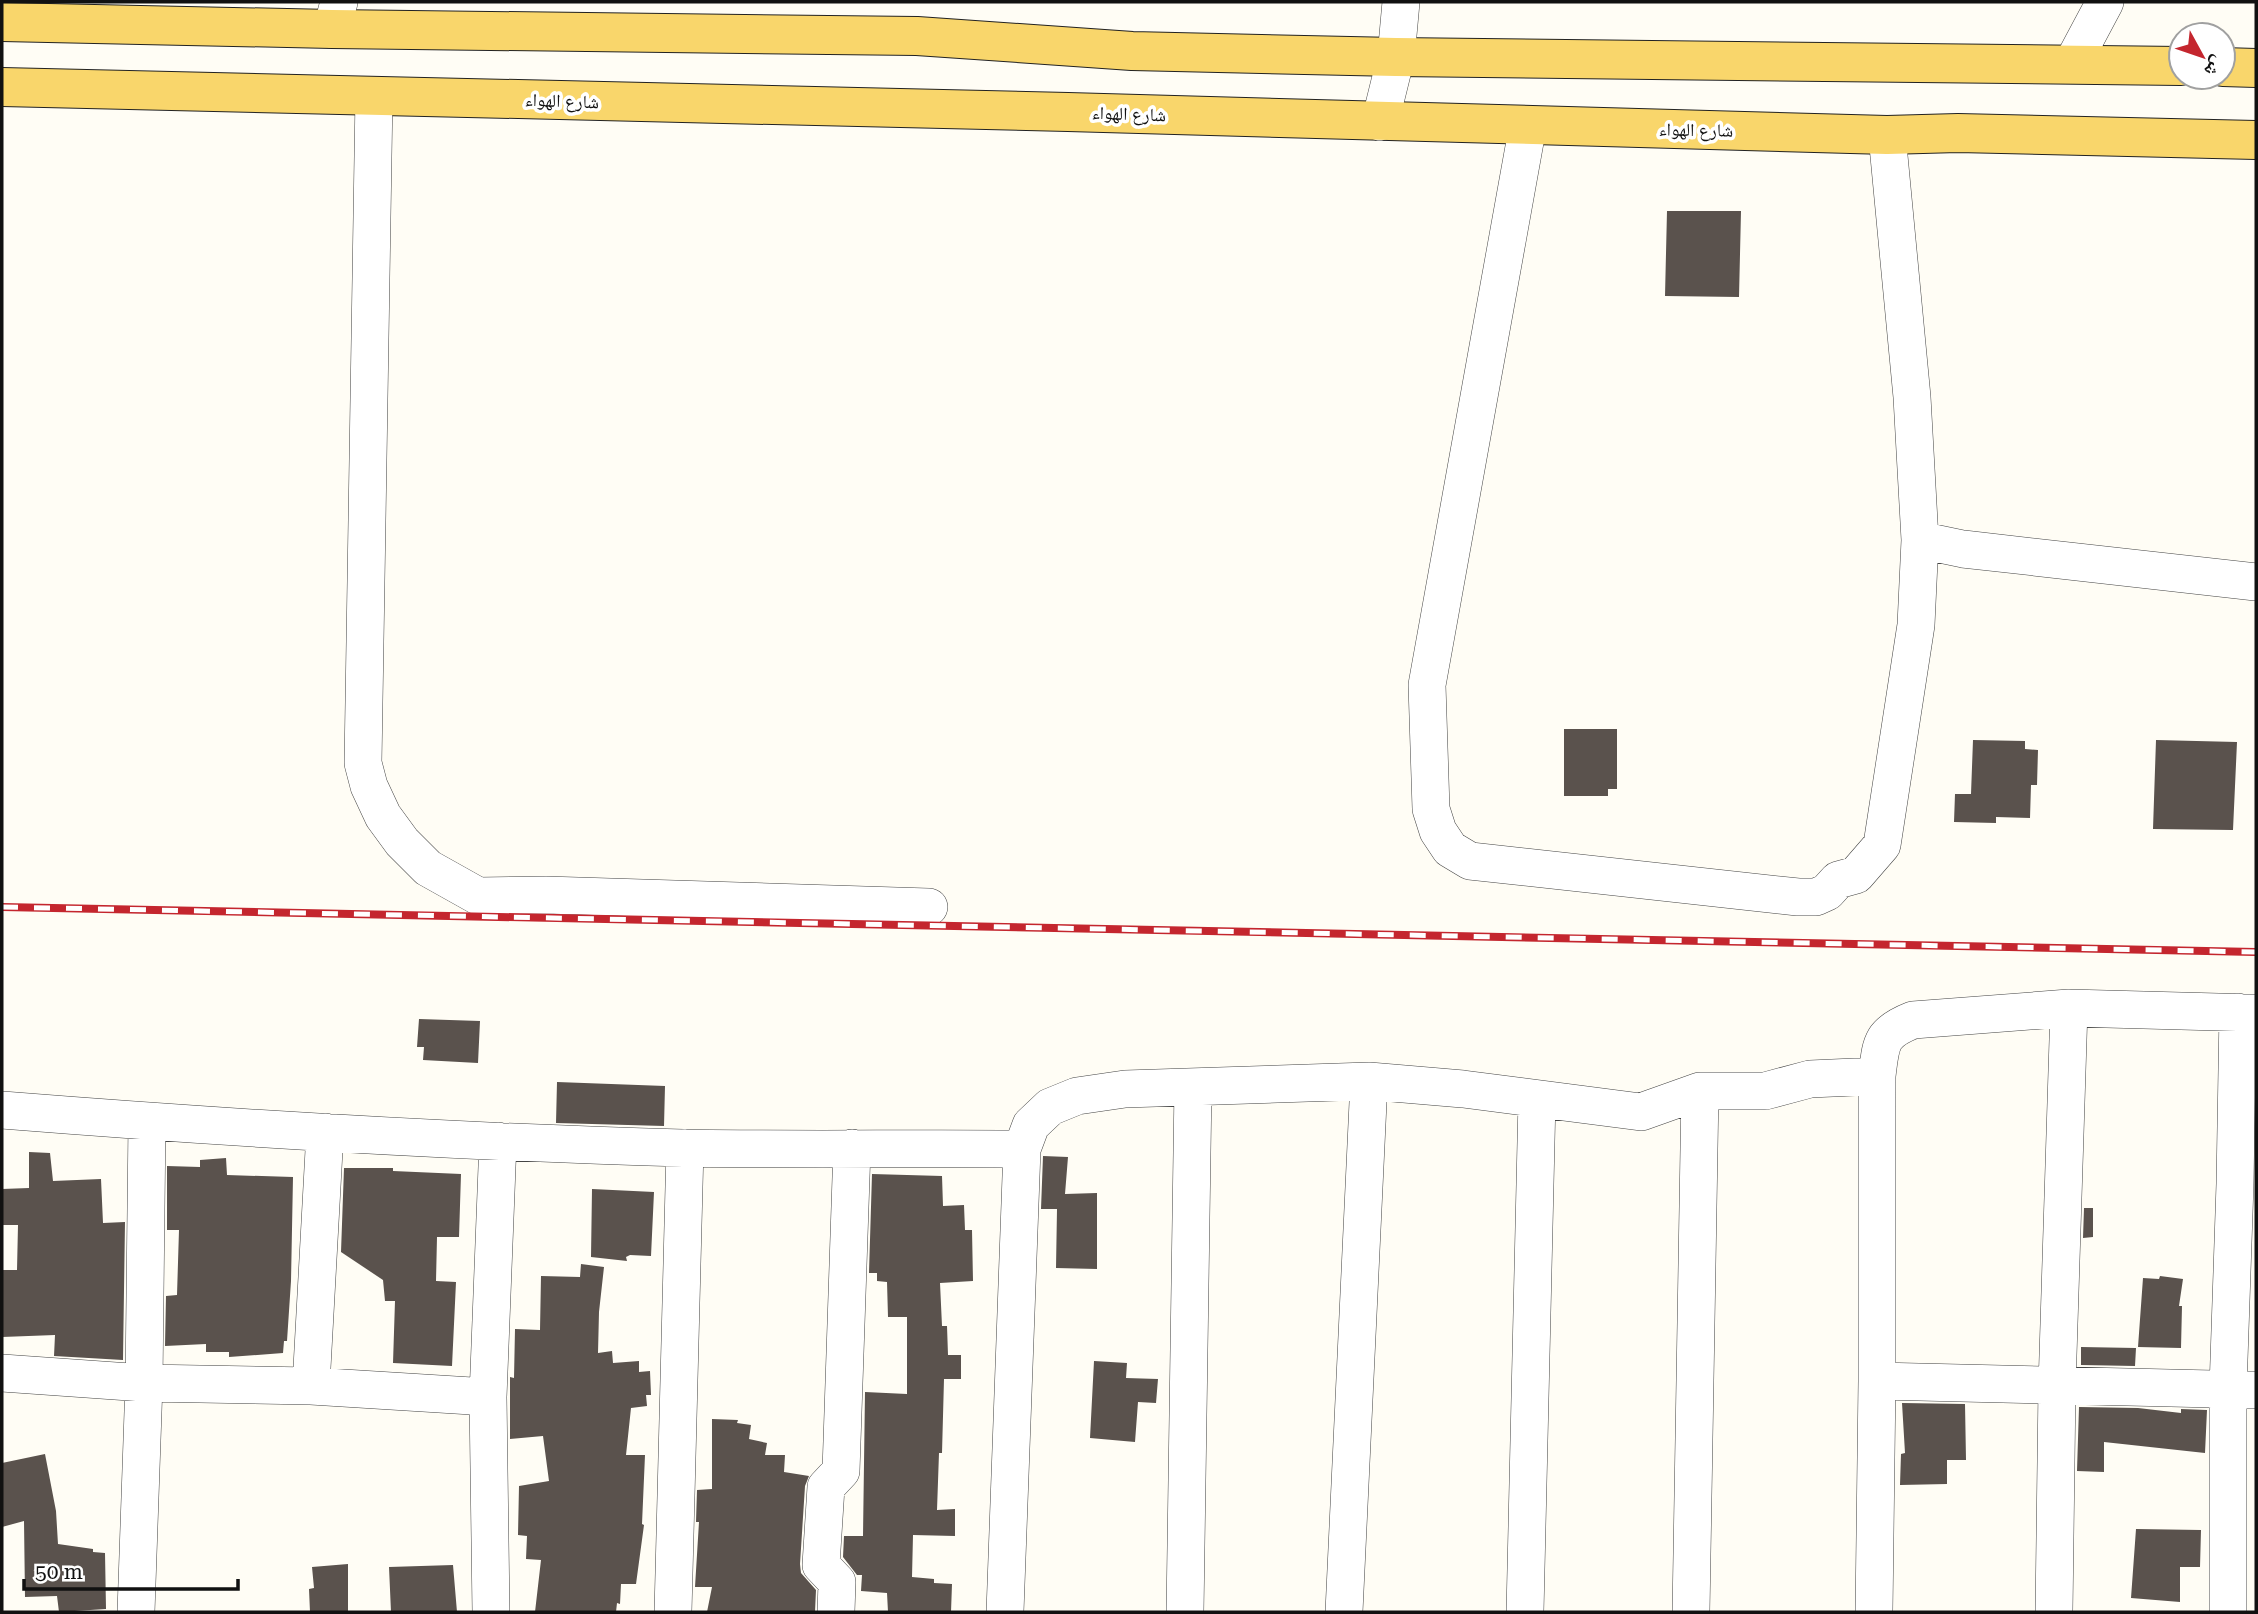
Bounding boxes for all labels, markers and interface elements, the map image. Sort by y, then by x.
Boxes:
north arrow [2167,21,2237,91]
text: ش [2199,51,2230,82]
street label: شارع الهواء [524,89,600,113]
street label: شارع الهواء [1091,102,1167,126]
street label: شارع الهواء [1659,118,1733,142]
scale bar [24,1548,238,1592]
text: 50 m [35,1560,83,1584]

